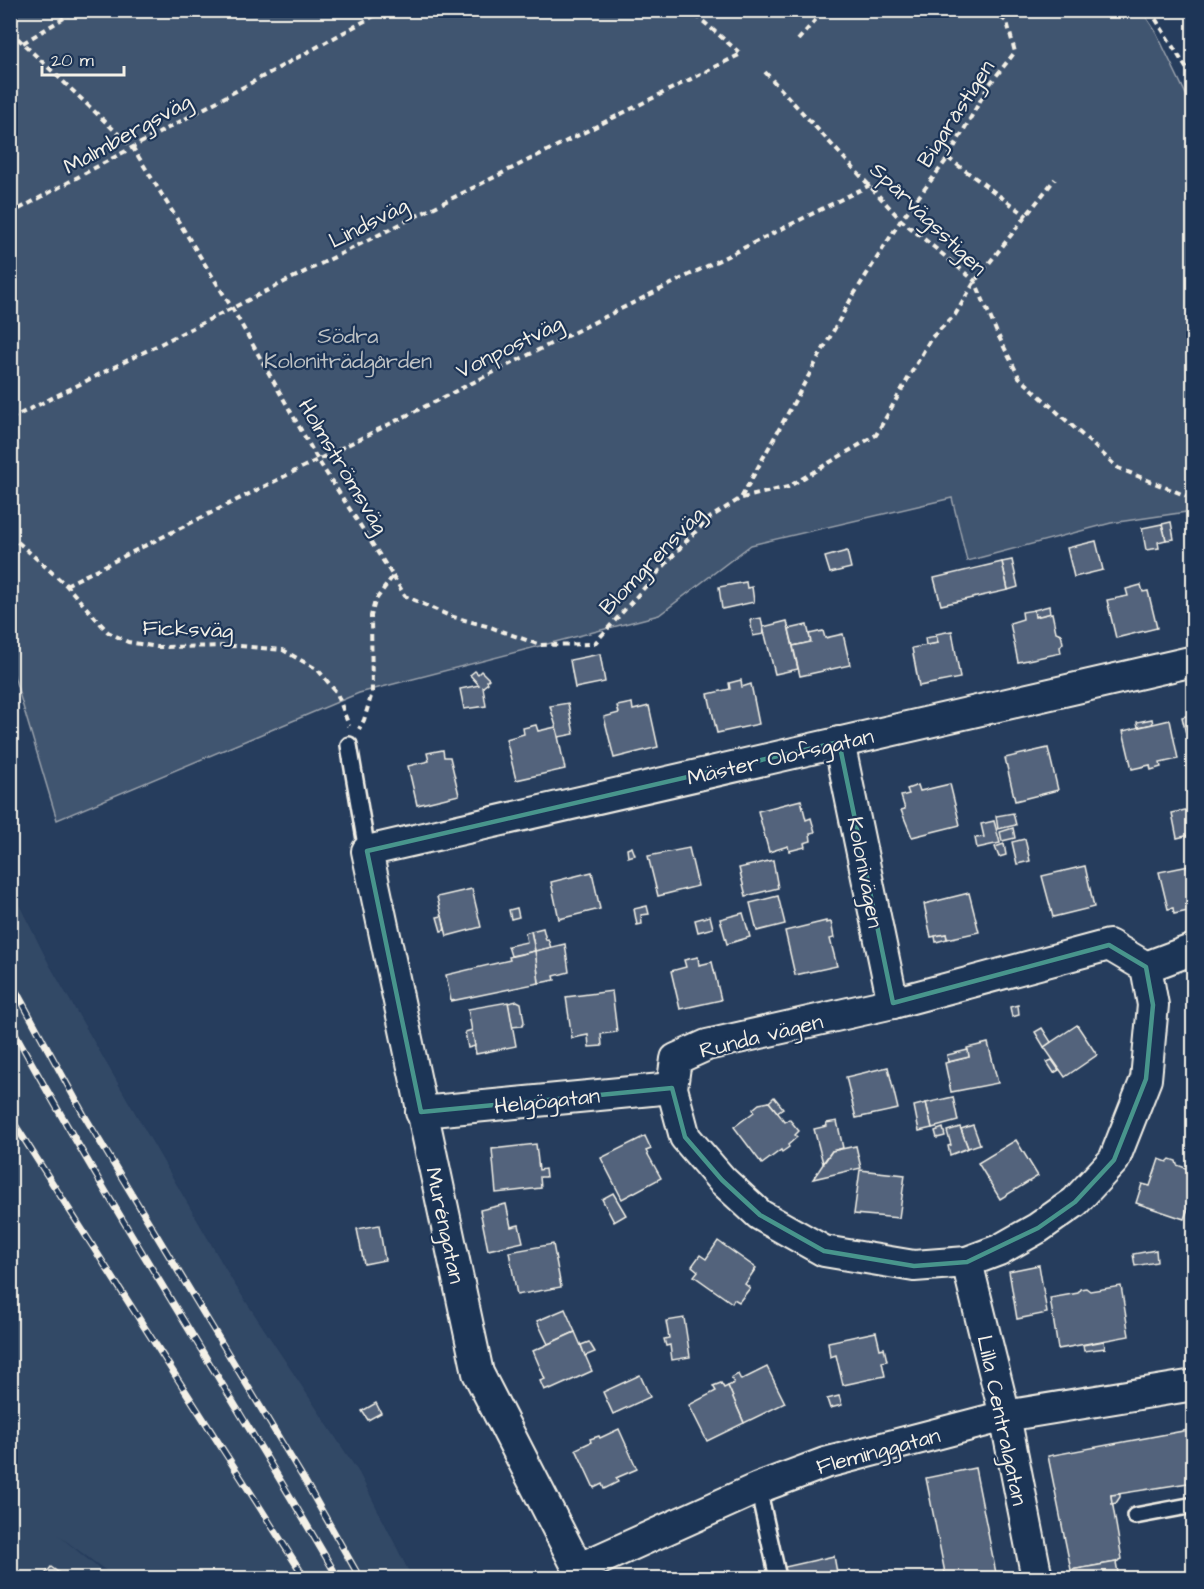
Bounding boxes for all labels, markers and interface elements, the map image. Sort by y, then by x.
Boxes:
scale bar [42,39,124,77]
text: 20 m [51,48,94,73]
street label: Bigaråstigen [910,54,1003,174]
street label: Malmbergsväg [58,86,198,183]
street label: Spårvägsstigen [862,155,993,284]
street label: Lindsväg [323,190,414,258]
street label: Vonpostväg [451,308,569,388]
park label: Södra Koloniträdgården [264,321,432,378]
street label: Holmströmsväg [289,393,395,541]
street label: Blomgrensväg [592,500,713,623]
street label: Ficksväg [142,612,234,648]
street label: Mäster Olofsgatan [684,721,877,795]
street label: Kolonivägen [838,814,890,931]
street label: Runda vägen [696,1006,826,1068]
street label: Helgögatan [493,1081,602,1123]
street label: Muréngatan [416,1164,472,1286]
street label: Lilla Centralgatan [967,1332,1035,1508]
street label: Fleminggatan [813,1420,944,1484]

